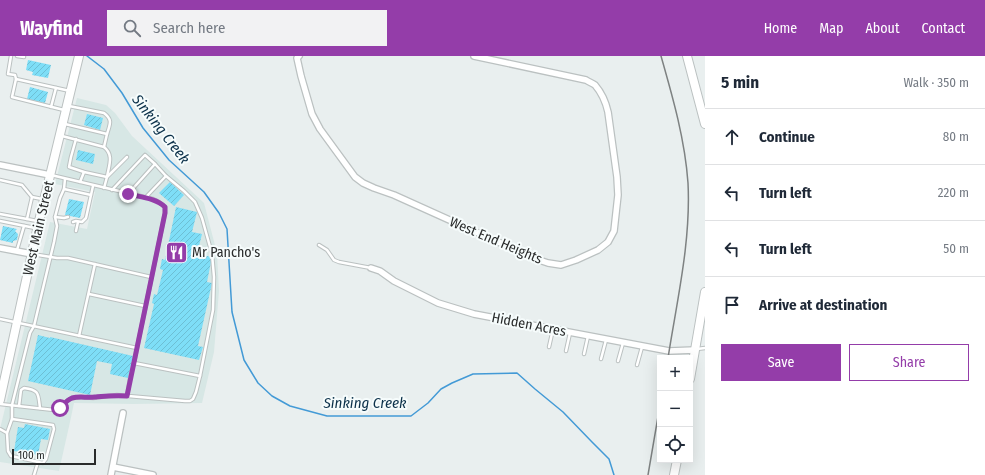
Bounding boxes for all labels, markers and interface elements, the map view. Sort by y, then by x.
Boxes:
search box [107,10,387,46]
text: Wayfind [20,17,83,40]
icon: search [121,17,143,39]
text: Search here [153,19,225,37]
text: Home [764,20,797,37]
text: Map [819,20,843,37]
text: About [865,20,900,37]
text: Contact [922,20,965,37]
text: 5 min [721,72,759,93]
text: Walk · 350 m [903,75,969,90]
water label: Sinking Creek [128,90,194,168]
icon: ahead [721,126,743,148]
text: Continue [759,128,815,146]
text: 80 m [943,129,969,144]
street label: West Main Street [19,179,58,277]
icon: left [721,182,743,204]
text: Turn left [759,184,812,202]
route end [119,185,137,203]
text: 220 m [938,185,969,200]
street label: West End Heights [447,213,545,268]
icon: left [721,238,743,260]
restaurant icon: Mr Pancho's [163,239,189,265]
text: Turn left [759,240,812,258]
text: 50 m [943,241,969,256]
place label: Mr Pancho's [192,244,260,261]
icon: arrive [721,294,743,316]
text: Arrive at destination [759,296,887,314]
street label: Hidden Acres [490,309,568,340]
button: Save [721,344,841,381]
button: Share [849,344,969,381]
map controls [657,355,693,463]
button: + [657,355,693,391]
button: − [657,391,693,427]
water label: Sinking Creek [323,394,407,412]
route start [51,399,69,417]
button: locate [657,427,693,463]
scale bar [12,447,96,466]
text: 100 m [18,449,45,462]

